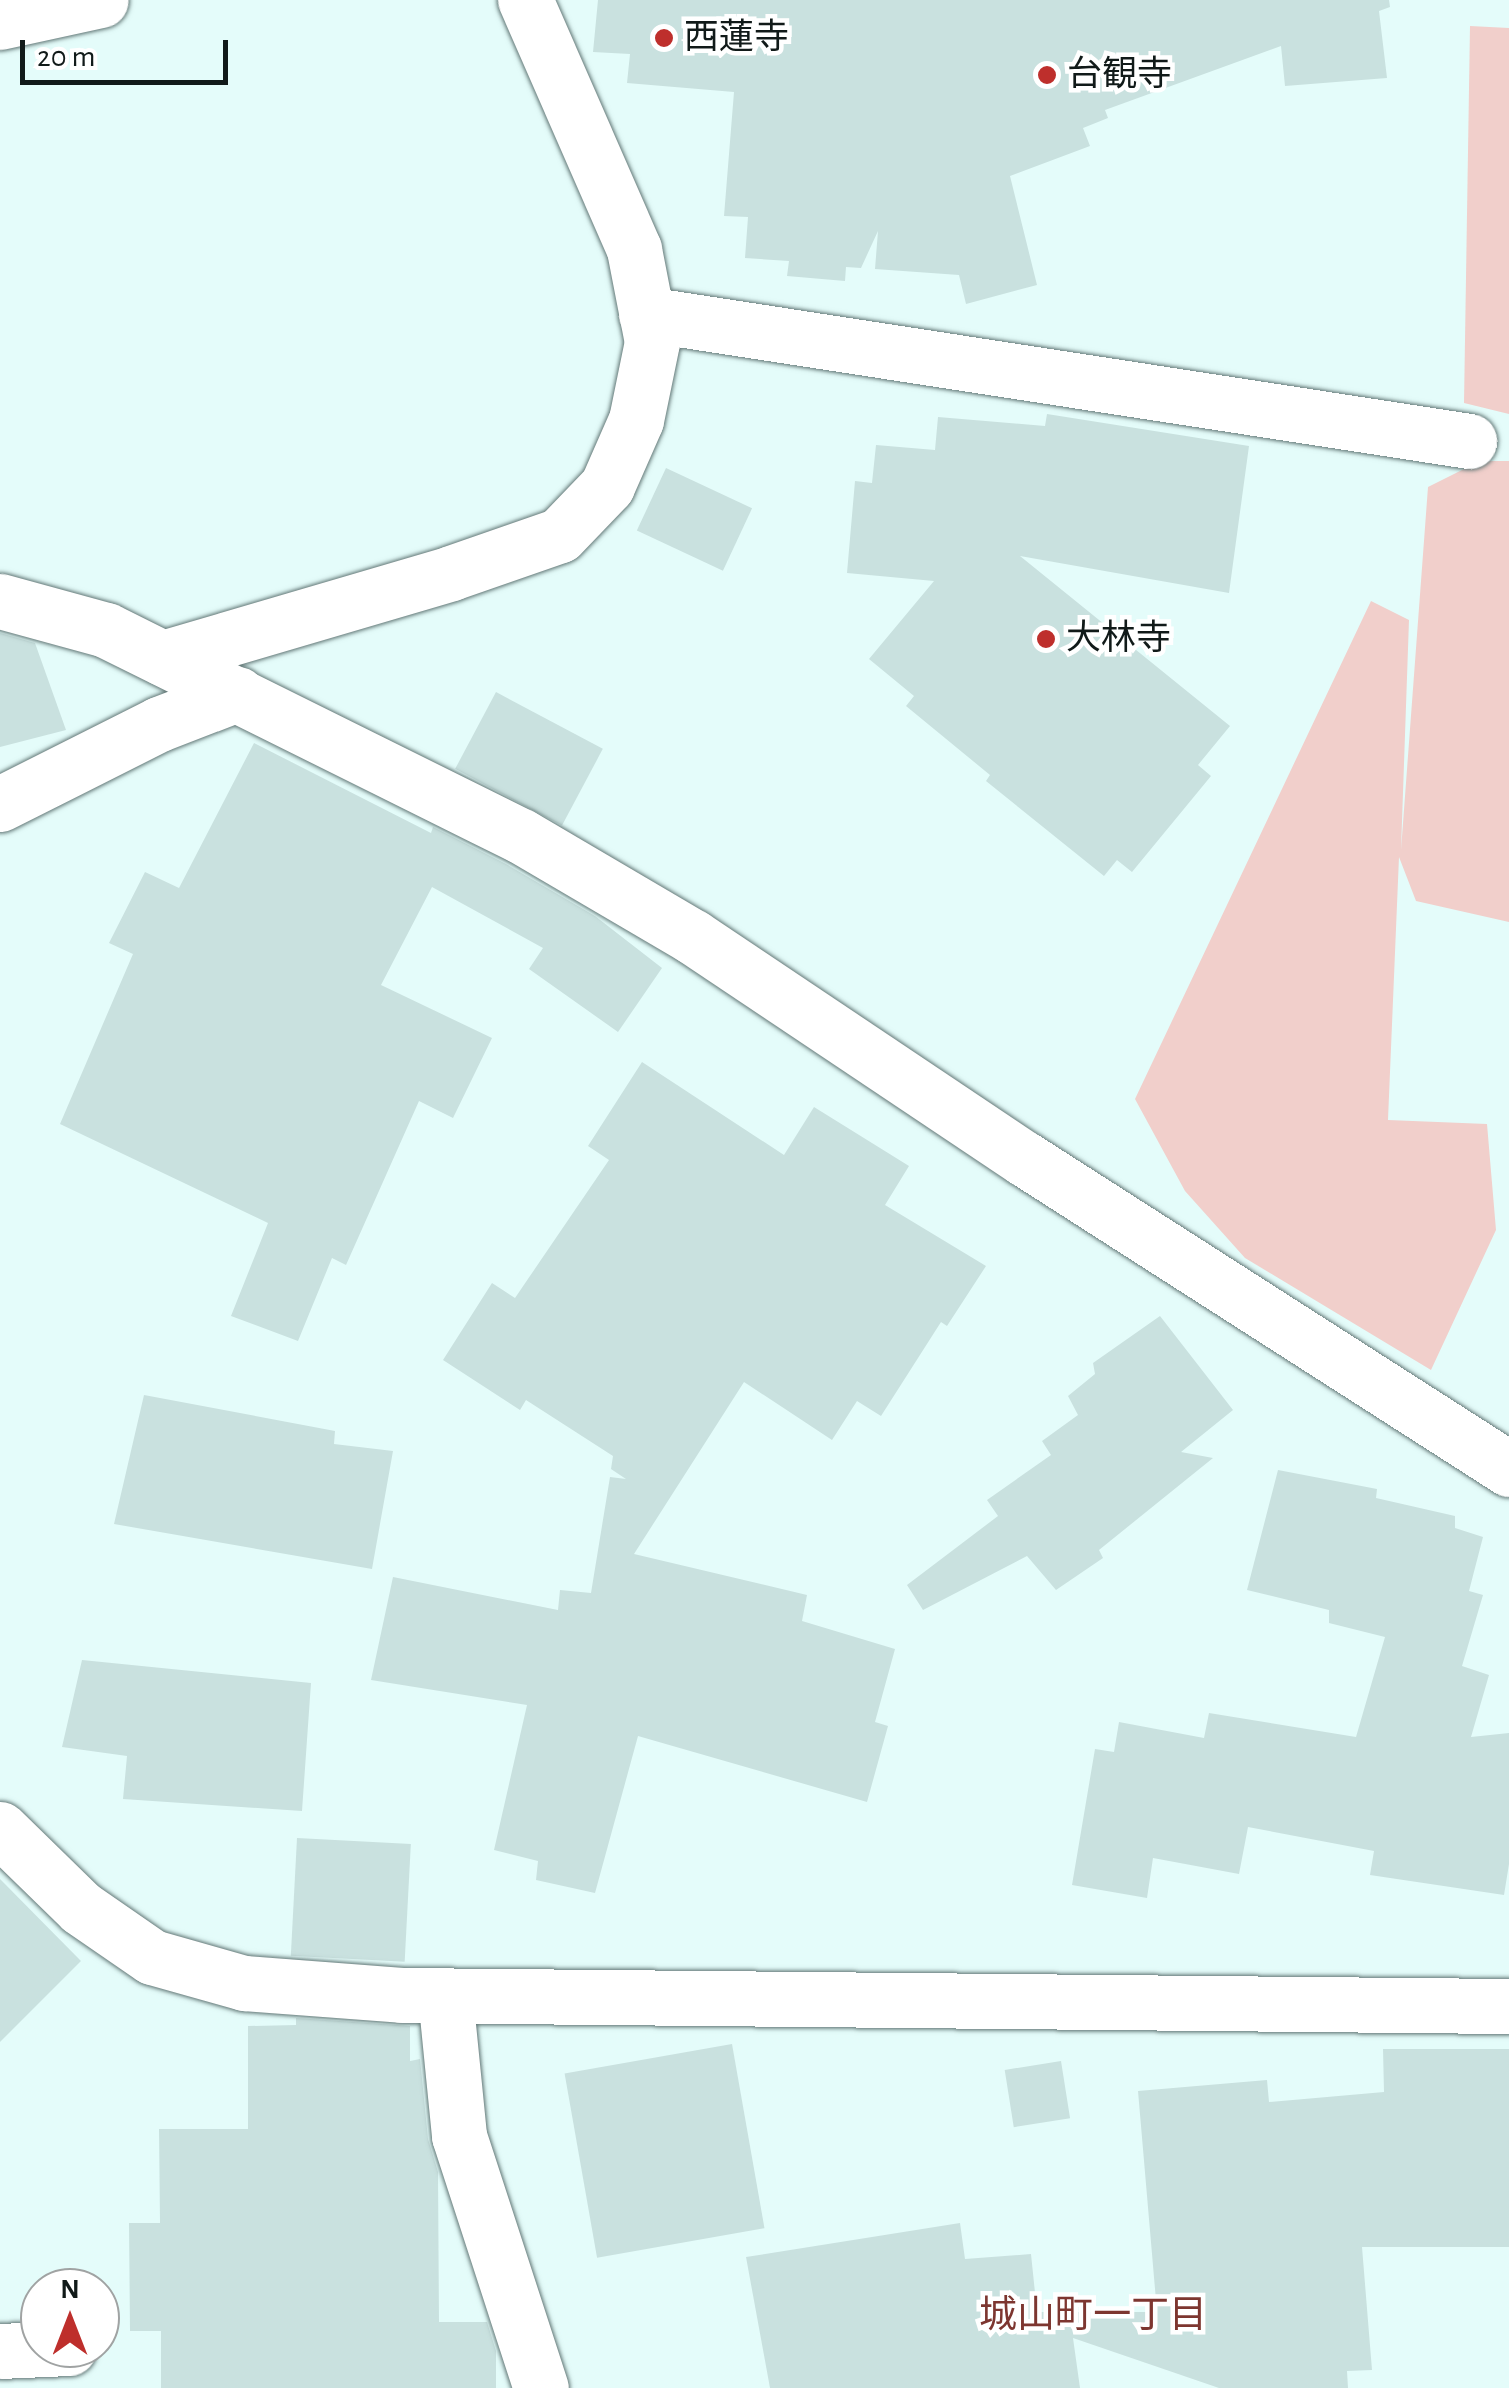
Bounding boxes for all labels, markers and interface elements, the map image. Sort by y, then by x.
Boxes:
place label: 西蓮寺 [684,17,789,59]
scale bar [25,20,232,82]
marker: 西蓮寺 [653,27,675,49]
text: 20 m [37,42,95,72]
place label: 台観寺 [1067,54,1172,96]
marker: 台観寺 [1036,64,1058,86]
place label: 大林寺 [1066,618,1171,660]
marker: 大林寺 [1035,628,1057,650]
north arrow [20,2268,120,2368]
text: N [60,2276,80,2304]
district label: 城山町一丁目 [979,2294,1207,2340]

